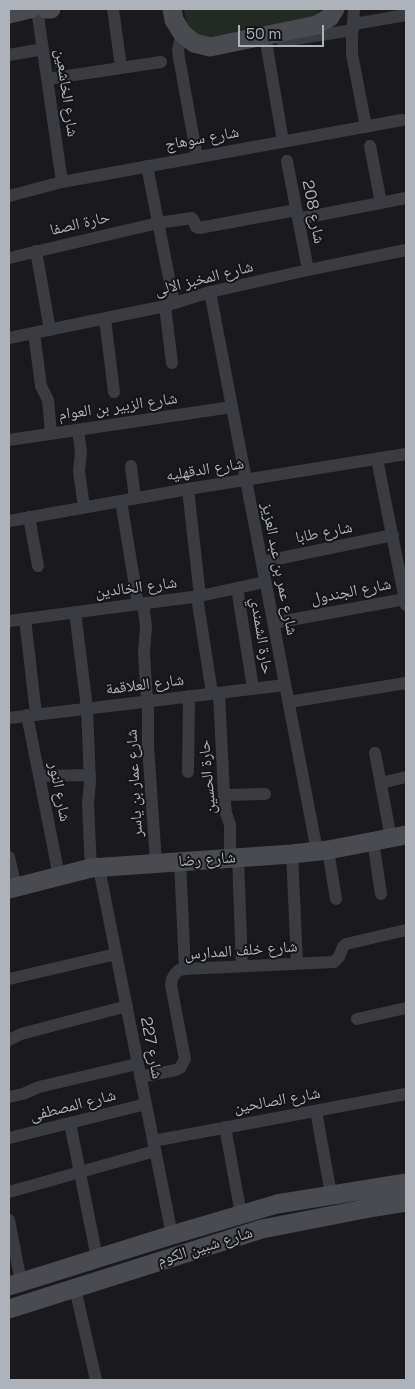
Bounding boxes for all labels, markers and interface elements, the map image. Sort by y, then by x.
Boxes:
scale bar [240,15,326,47]
text: 50 m [246,24,281,43]
street label: شارع الخاشعين [50,48,82,138]
street label: شارع سوهاج [163,123,241,155]
street label: شارع 208 [297,179,329,245]
street label: حارة الصفا [48,208,112,240]
street label: شارع المخبز الالى [153,258,255,300]
street label: شارع الزبير بن العوام [57,389,179,425]
street label: شارع الدقهليه [164,454,246,486]
street label: شارع عمر بن عبد العزيز [257,501,301,637]
street label: شارع طابا [294,518,354,548]
street label: شارع الخالدين [94,573,178,603]
street label: شارع الجندول [309,575,393,609]
street label: حارة الشمندي [245,596,277,676]
street label: شارع العلاقمة [105,671,185,699]
street label: شارع عمار بن ياسر [123,729,147,837]
street label: حارة الحسين [195,739,221,815]
street label: شارع النور [44,761,74,823]
street label: شارع رضا [178,848,236,872]
street label: شارع خلف المدارس [184,937,298,965]
street label: شارع 227 [136,1015,166,1081]
street label: شارع الصالحين [232,1084,322,1118]
street label: شارع المصطفى [28,1086,118,1126]
street label: شارع شبين الكوم [155,1223,255,1271]

